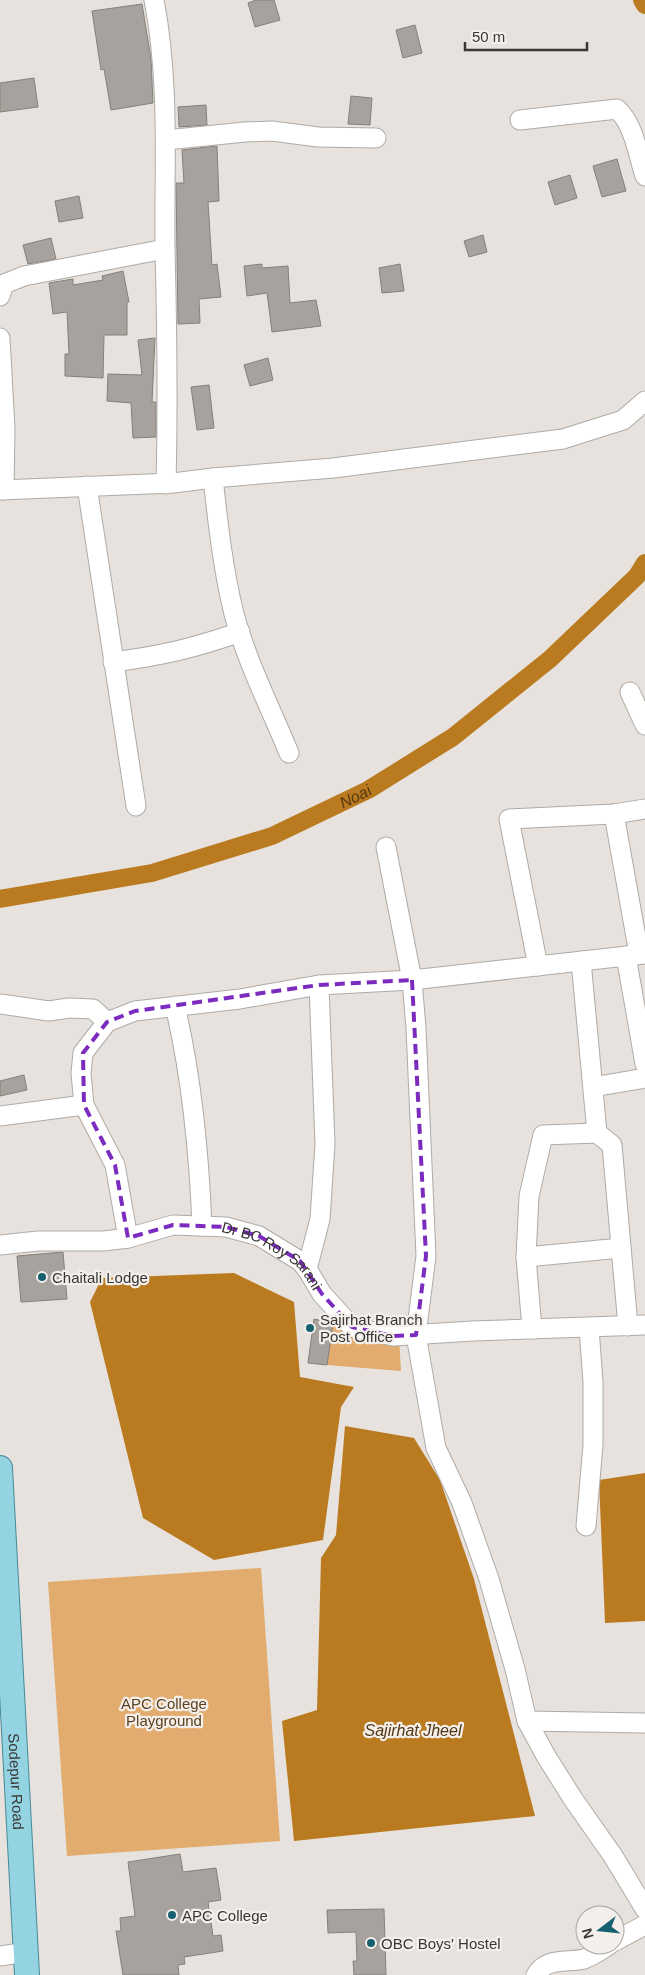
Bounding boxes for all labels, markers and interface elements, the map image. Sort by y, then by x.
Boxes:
scale bar [465,20,588,52]
text: 50 m [472,28,505,45]
water label: Noai [337,781,375,811]
street label: Dr BC Roy Sarani [220,1218,326,1293]
place label: Chaitali Lodge [52,1269,148,1286]
marker: Chaitali Lodge [36,1271,48,1283]
place label: Sajirhat Branch Post Office [320,1311,423,1345]
marker: Sajirhat Branch Post Office [304,1322,316,1334]
park label: APC College Playground [121,1695,207,1729]
water label: Sajirhat Jheel [365,1722,462,1739]
street label: Sodepur Road [6,1733,28,1830]
north arrow [575,1905,625,1955]
place label: APC College [182,1907,268,1924]
marker: APC College [166,1909,178,1921]
text: N [578,1927,597,1941]
place label: OBC Boys' Hostel [381,1935,501,1952]
marker: OBC Boys' Hostel [365,1937,377,1949]

